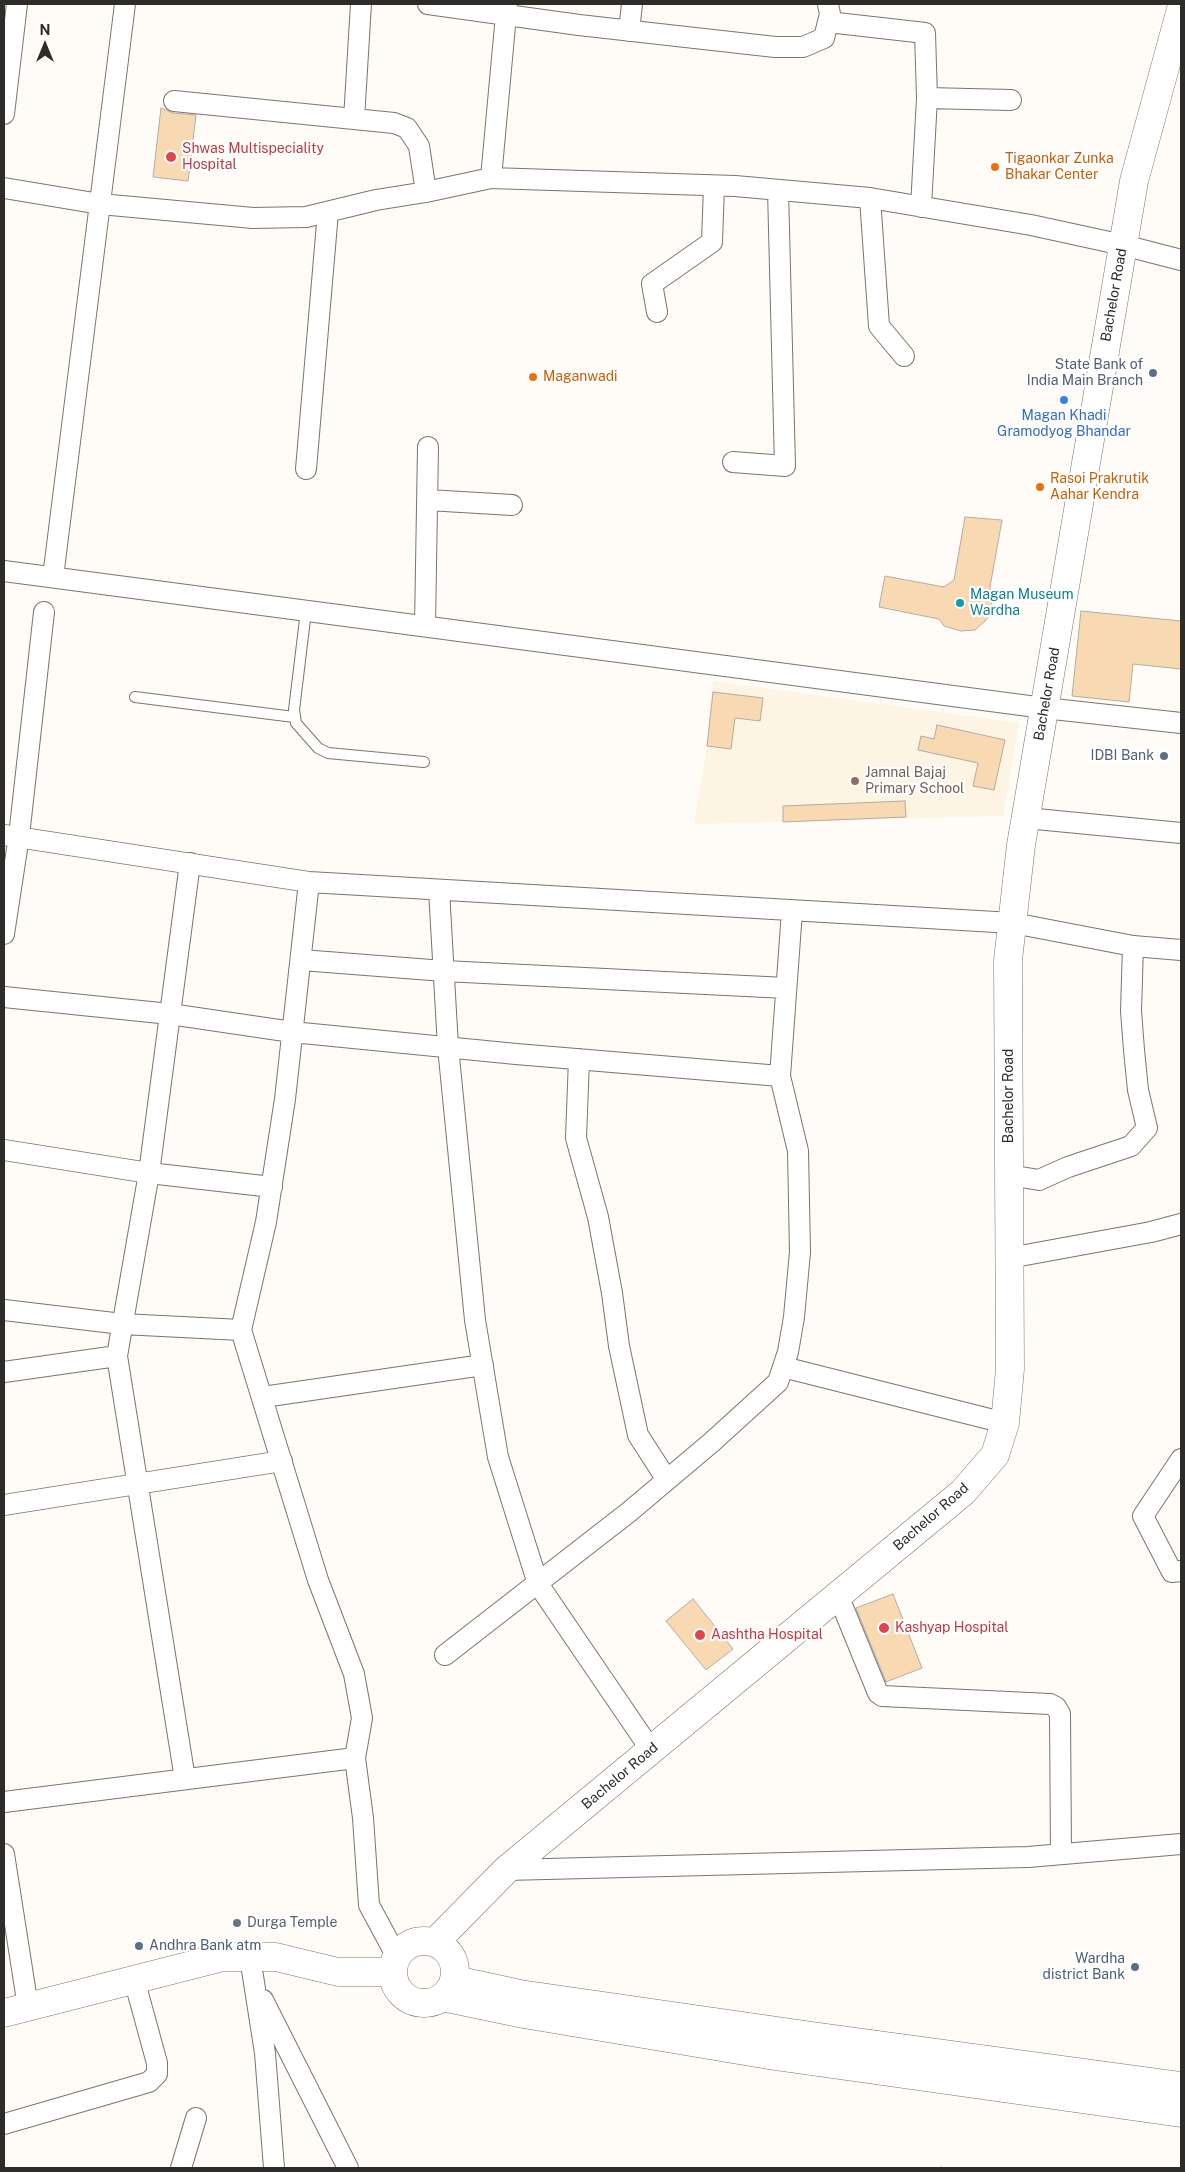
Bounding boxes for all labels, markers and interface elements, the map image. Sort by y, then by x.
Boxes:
north arrow [20,20,70,70]
text: N [40,22,50,38]
place label: Shwas Multispeciality Hospital [182,141,324,174]
marker: Shwas Multispeciality Hospital [164,150,178,164]
place label: Tigaonkar Zunka Bhakar Center [1005,151,1114,184]
marker: Tigaonkar Zunka Bhakar Center [989,161,1001,173]
street label: Bachelor Road [1098,247,1130,343]
place label: State Bank of India Main Branch [1027,357,1143,390]
marker: State Bank of India Main Branch [1147,367,1159,379]
place label: Maganwadi [543,369,618,385]
marker: Maganwadi [527,371,539,383]
marker: Magan Khadi Gramodyog Bhandar [1058,394,1070,406]
place label: Magan Khadi Gramodyog Bhandar [997,408,1131,441]
place label: Rasoi Prakrutik Aahar Kendra [1050,471,1149,504]
marker: Rasoi Prakrutik Aahar Kendra [1034,481,1046,493]
place label: Magan Museum Wardha [970,587,1074,620]
marker: Magan Museum Wardha [954,597,966,609]
street label: Bachelor Road [1031,646,1063,742]
place label: IDBI Bank [1090,748,1154,764]
marker: IDBI Bank [1158,750,1170,762]
place label: Jamnal Bajaj Primary School [865,765,964,798]
marker: Jamnal Bajaj Primary School [849,775,861,787]
street label: Bachelor Road [1001,1049,1017,1143]
street label: Bachelor Road [890,1480,972,1554]
place label: Kashyap Hospital [895,1620,1009,1636]
marker: Kashyap Hospital [877,1621,891,1635]
place label: Aashtha Hospital [711,1627,823,1643]
marker: Aashtha Hospital [693,1628,707,1642]
street label: Bachelor Road [578,1739,662,1813]
place label: Durga Temple [247,1915,337,1931]
marker: Durga Temple [231,1917,243,1929]
place label: Andhra Bank atm [149,1938,261,1954]
marker: Andhra Bank atm [133,1940,145,1952]
place label: Wardha district Bank [1043,1951,1125,1984]
marker: Wardha district Bank [1129,1961,1141,1973]

